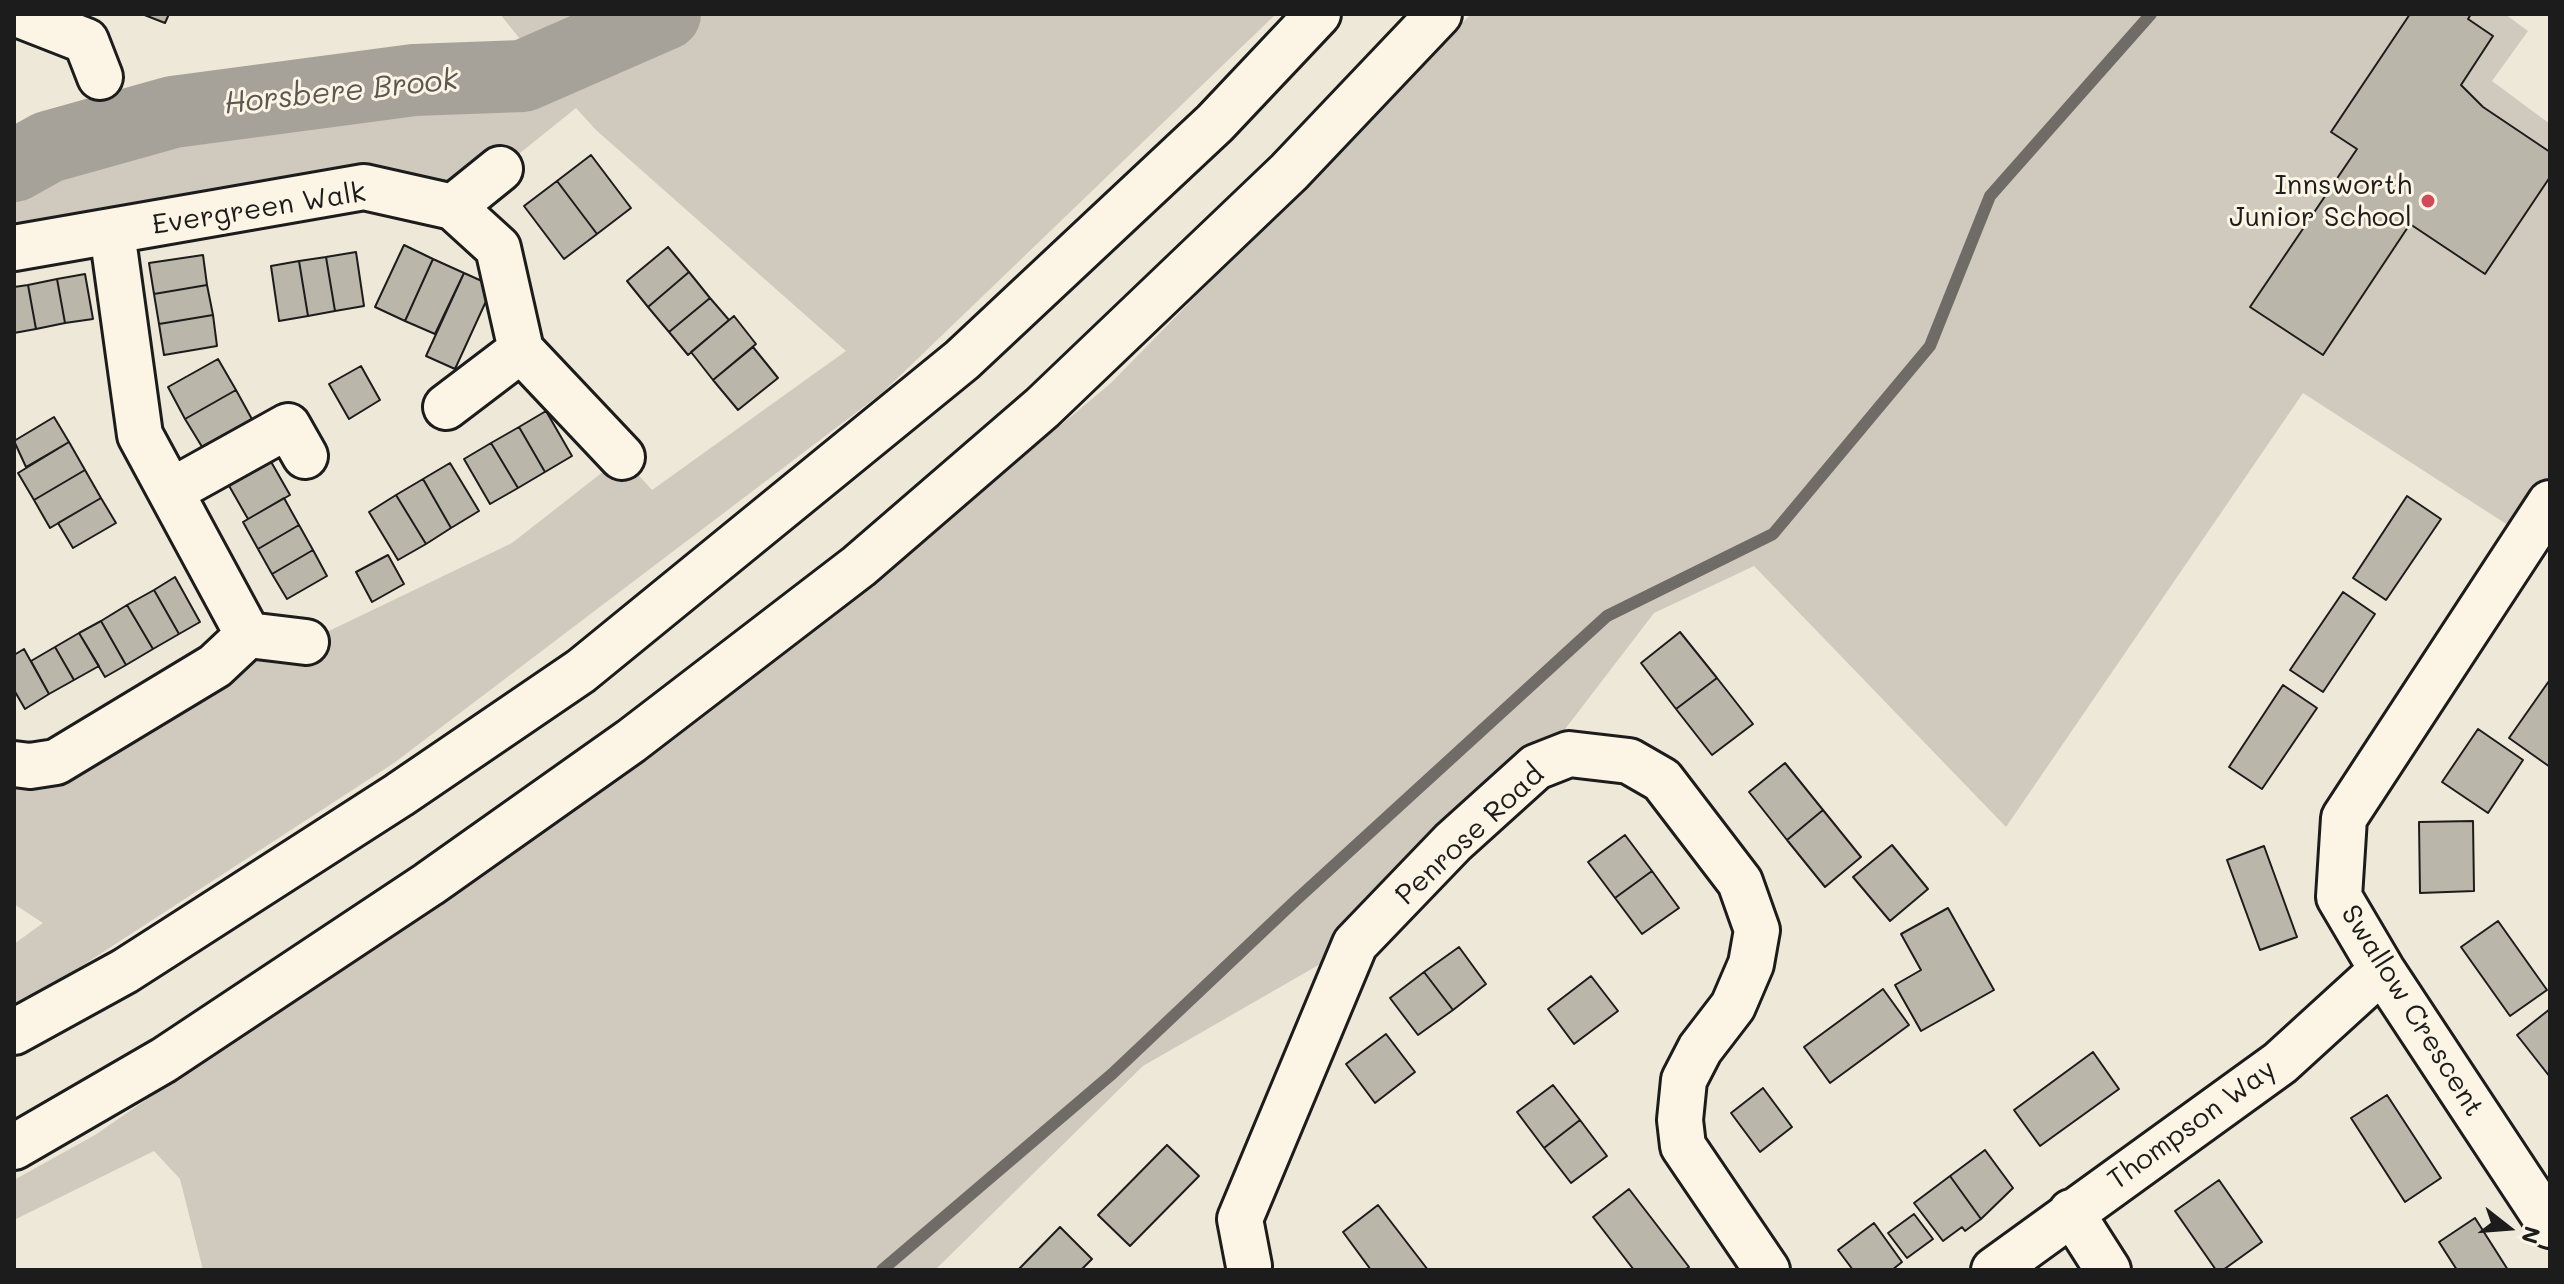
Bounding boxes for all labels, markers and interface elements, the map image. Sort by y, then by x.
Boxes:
water label: Horsbere Brook [222,62,460,122]
place label: Innsworth Junior School [2229,168,2412,234]
street label: Evergreen Walk [150,176,368,242]
marker: Innsworth Junior School [2419,192,2437,210]
street label: Penrose Road [1389,758,1551,912]
street label: Swallow Crescent [2333,899,2491,1123]
street label: Thompson Way [2102,1053,2282,1197]
north arrow [2468,1188,2548,1268]
text: N [2515,1223,2548,1247]

